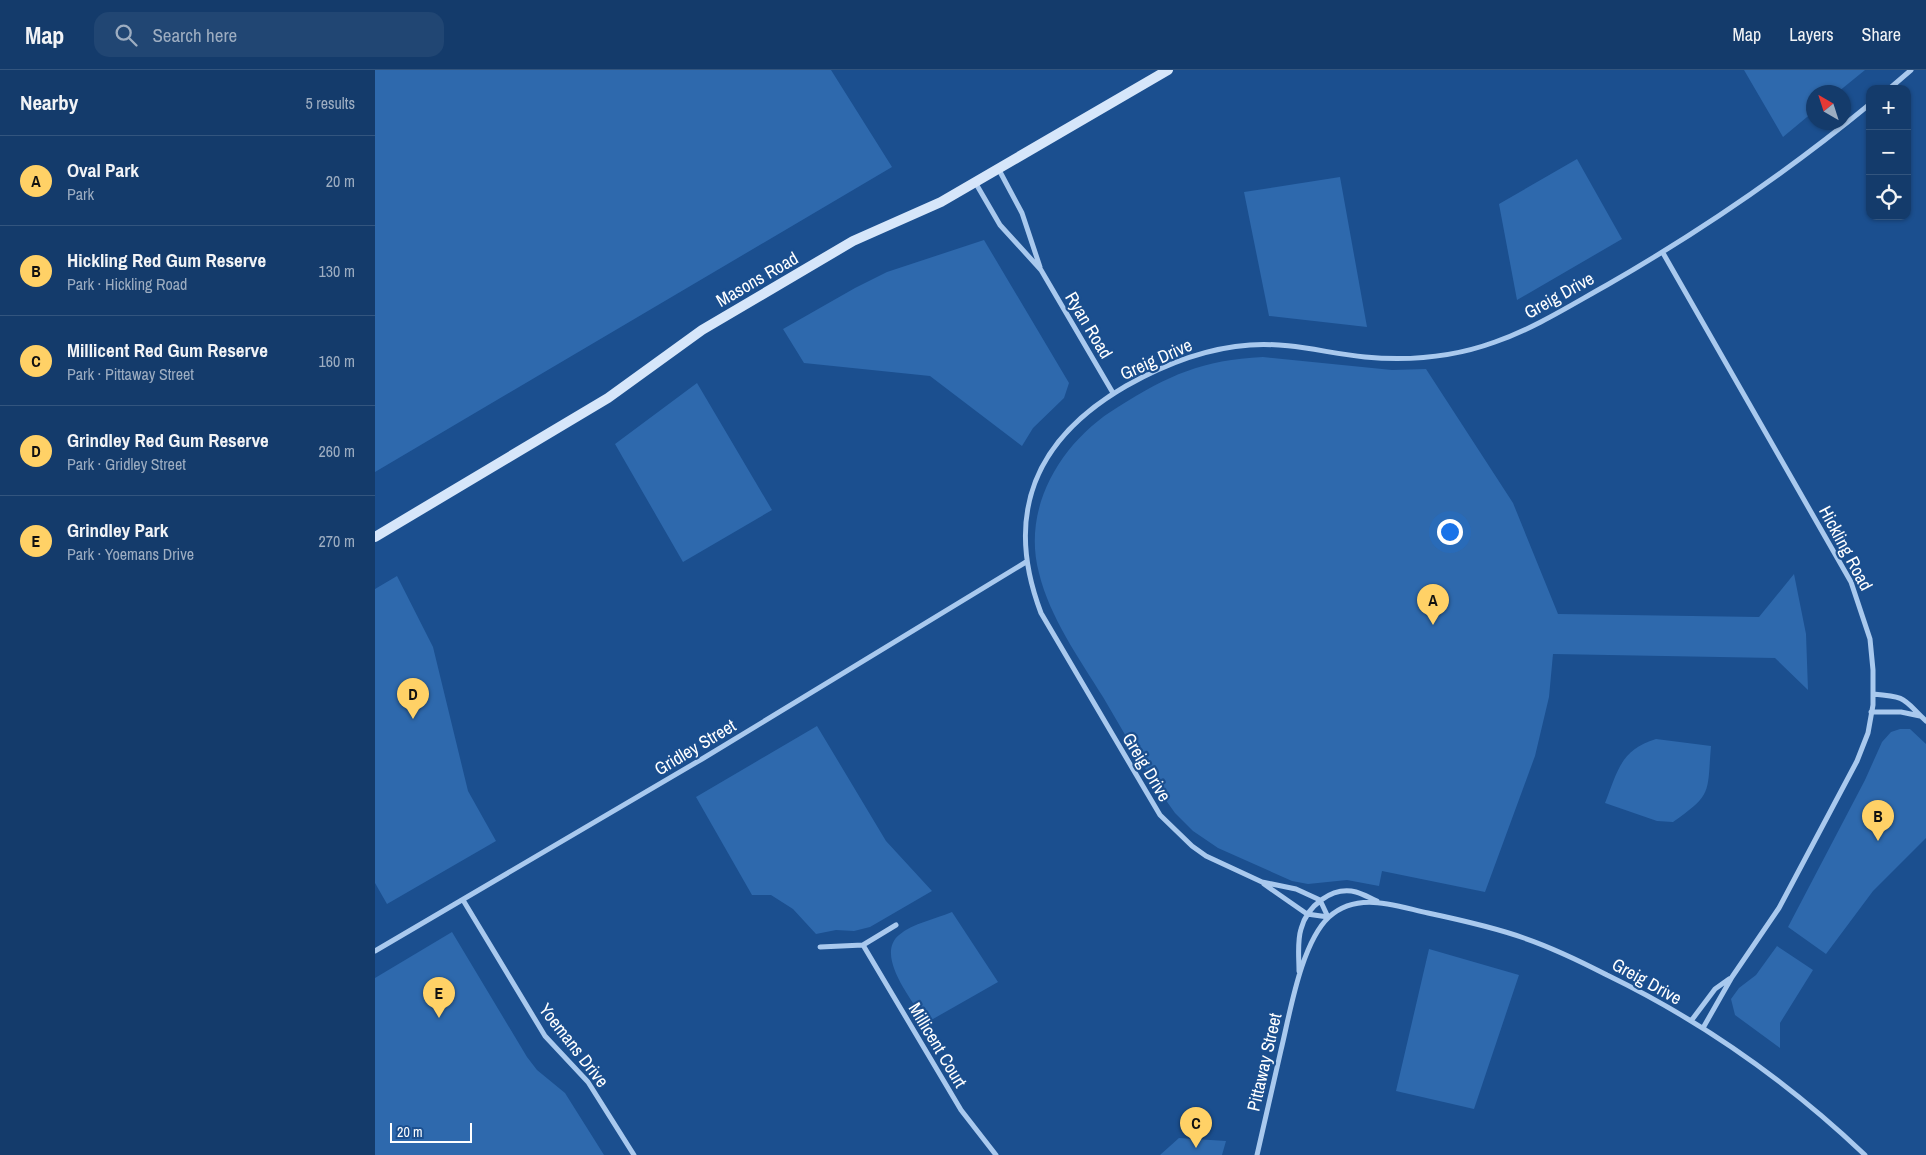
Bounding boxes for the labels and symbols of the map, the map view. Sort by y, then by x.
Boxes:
north arrow [1806,85,1851,130]
street label: Masons Road [711,245,803,313]
street label: Greig Drive [1520,266,1598,324]
street label: Ryan Road [1059,287,1119,363]
street label: Greig Drive [1116,332,1196,386]
street label: Hickling Road [1813,501,1879,595]
your location [1437,519,1463,545]
pin: A [1417,584,1449,625]
pin: D [397,678,429,719]
street label: Gridley Street [650,713,740,781]
street label: Greig Drive [1117,728,1177,806]
pin: B [1862,800,1894,841]
street label: Greig Drive [1608,952,1686,1010]
pin: E [423,977,455,1018]
street label: Yoemans Drive [533,998,615,1092]
street label: Millicent Court [903,998,973,1092]
street label: Pittaway Street [1241,1010,1287,1114]
pin: C [1180,1107,1212,1148]
scale bar [390,1120,473,1143]

